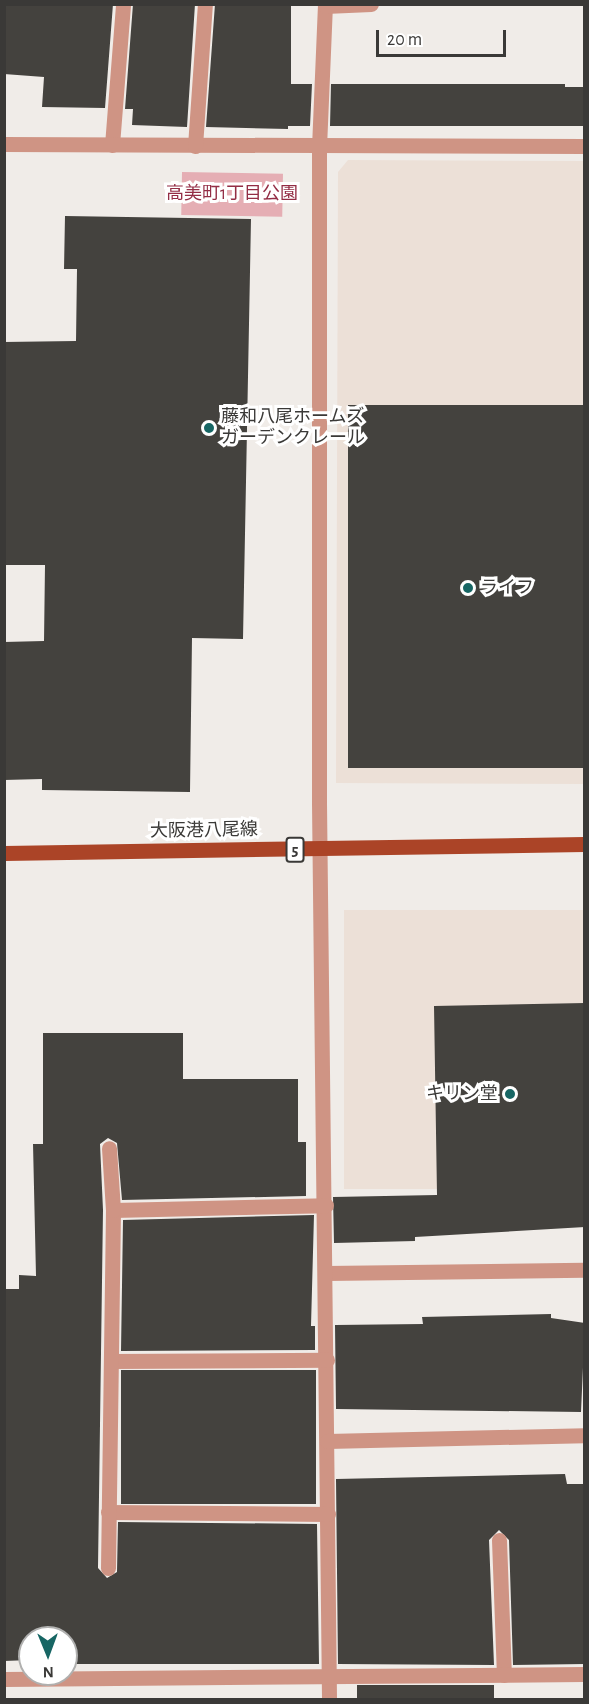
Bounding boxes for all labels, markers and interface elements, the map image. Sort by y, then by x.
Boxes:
scale bar [379,18,510,56]
text: 20 m [387,31,422,49]
park label: 高美町1丁目公園 [166,183,298,205]
place label: 藤和八尾ホームズ ガーデンクレール [221,407,365,450]
marker: 藤和八尾ホームズ ガーデンクレール [202,421,216,435]
place label: ライフ [480,577,534,599]
marker: ライフ [461,581,475,595]
street label: 大阪港八尾線 [150,819,258,843]
road number: 5 [284,837,306,863]
place label: キリン堂 [426,1083,498,1105]
marker: キリン堂 [503,1087,517,1101]
north arrow [18,1626,78,1686]
text: N [43,1664,54,1680]

